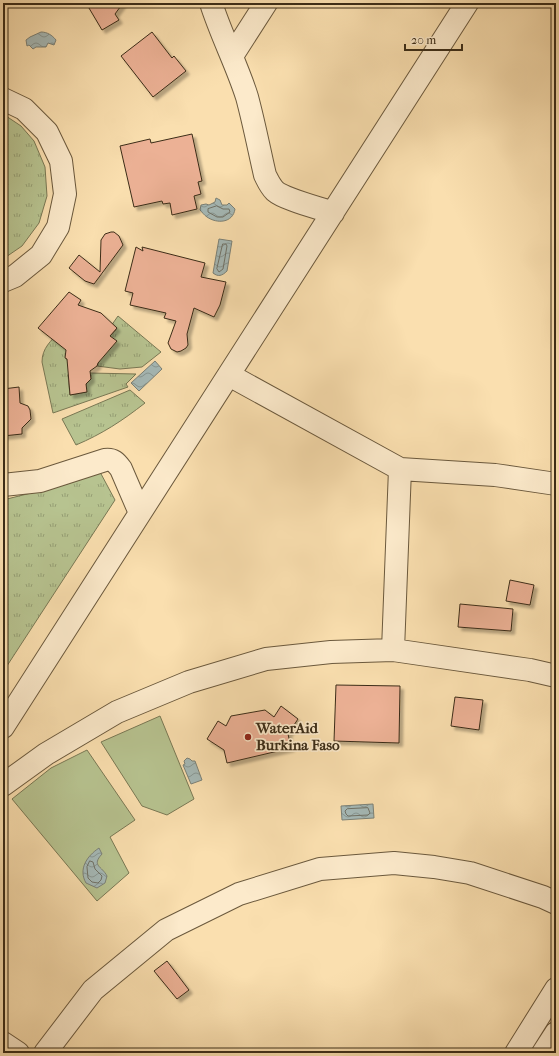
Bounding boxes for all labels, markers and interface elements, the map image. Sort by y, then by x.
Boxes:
scale bar [405,26,462,52]
text: 20 m [411,33,436,47]
place label: WaterAid Burkina Faso [255,719,340,754]
marker: WaterAid Burkina Faso [243,732,253,742]

